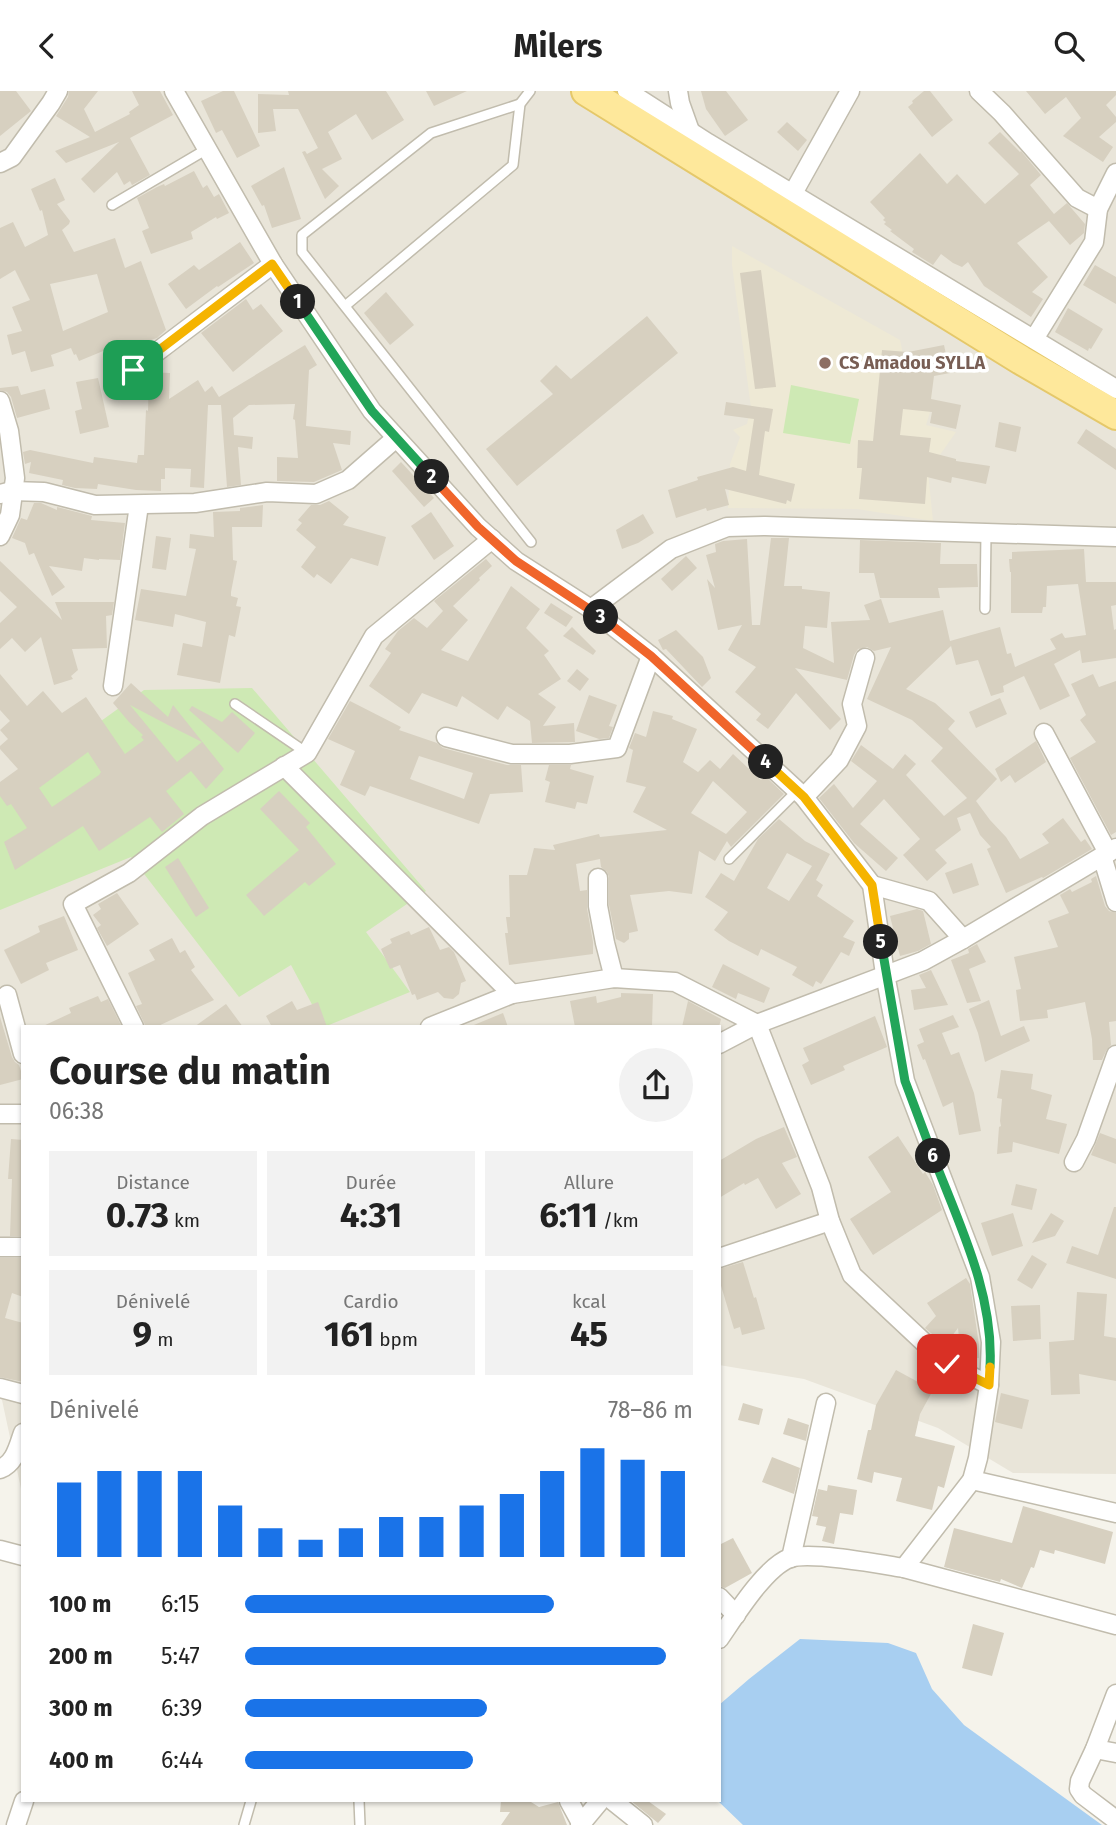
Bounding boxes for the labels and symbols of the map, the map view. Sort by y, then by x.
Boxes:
pin: 1 [280,285,316,319]
pin [103,340,163,400]
place label: CS Amadou SYLLA [839,352,985,374]
marker: CS Amadou SYLLA [817,355,833,371]
pin: 2 [414,459,450,495]
pin: 3 [584,599,618,635]
pin: 4 [748,745,784,779]
pin: 5 [864,925,898,959]
pin: 6 [916,1139,950,1173]
pin [917,1334,977,1394]

